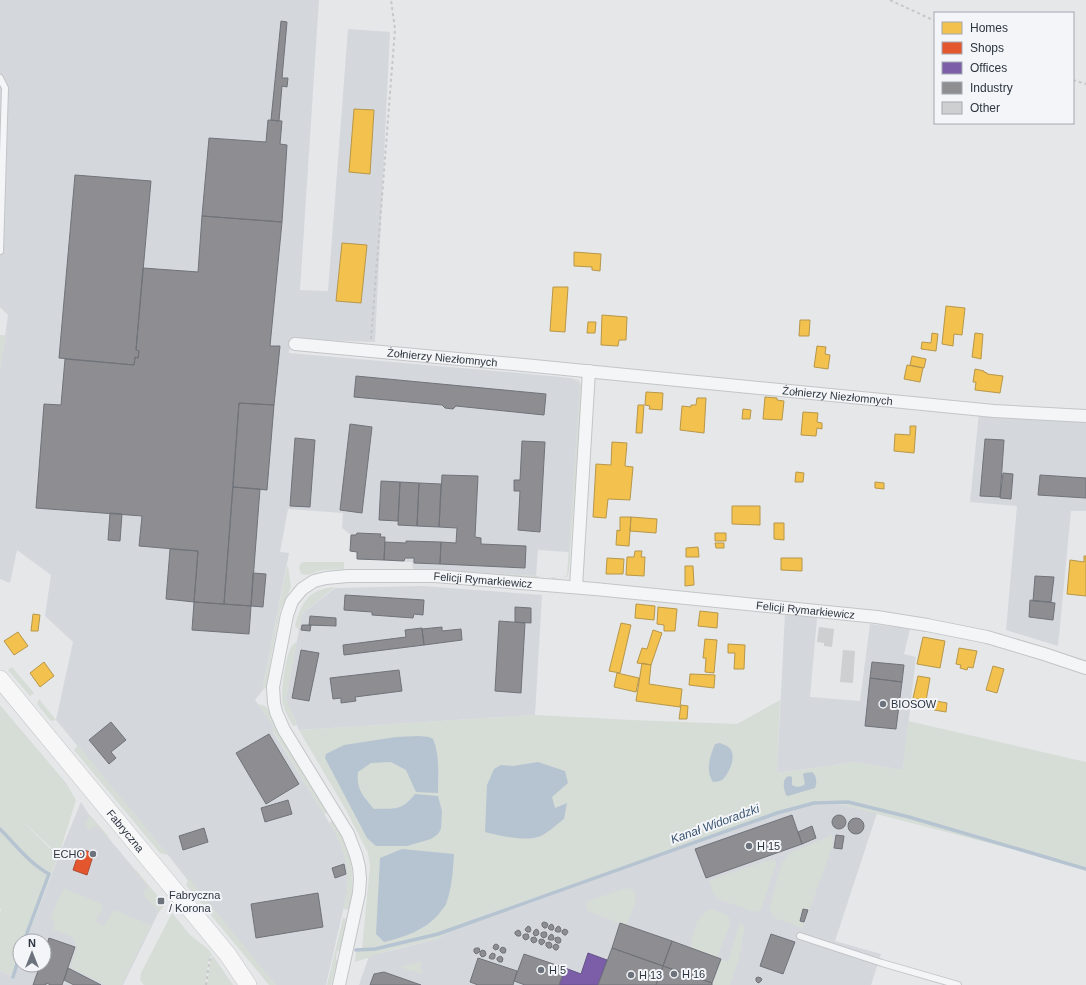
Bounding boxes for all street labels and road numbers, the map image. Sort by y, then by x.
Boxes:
street label: Żołnierzy Niezłomnych [387,346,498,369]
street label: Żołnierzy Niezłomnych [782,384,893,407]
street label: Felicji Rymarkiewicz [433,570,533,590]
street label: Felicji Rymarkiewicz [756,599,856,621]
street label: Fabryczna [104,807,147,855]

